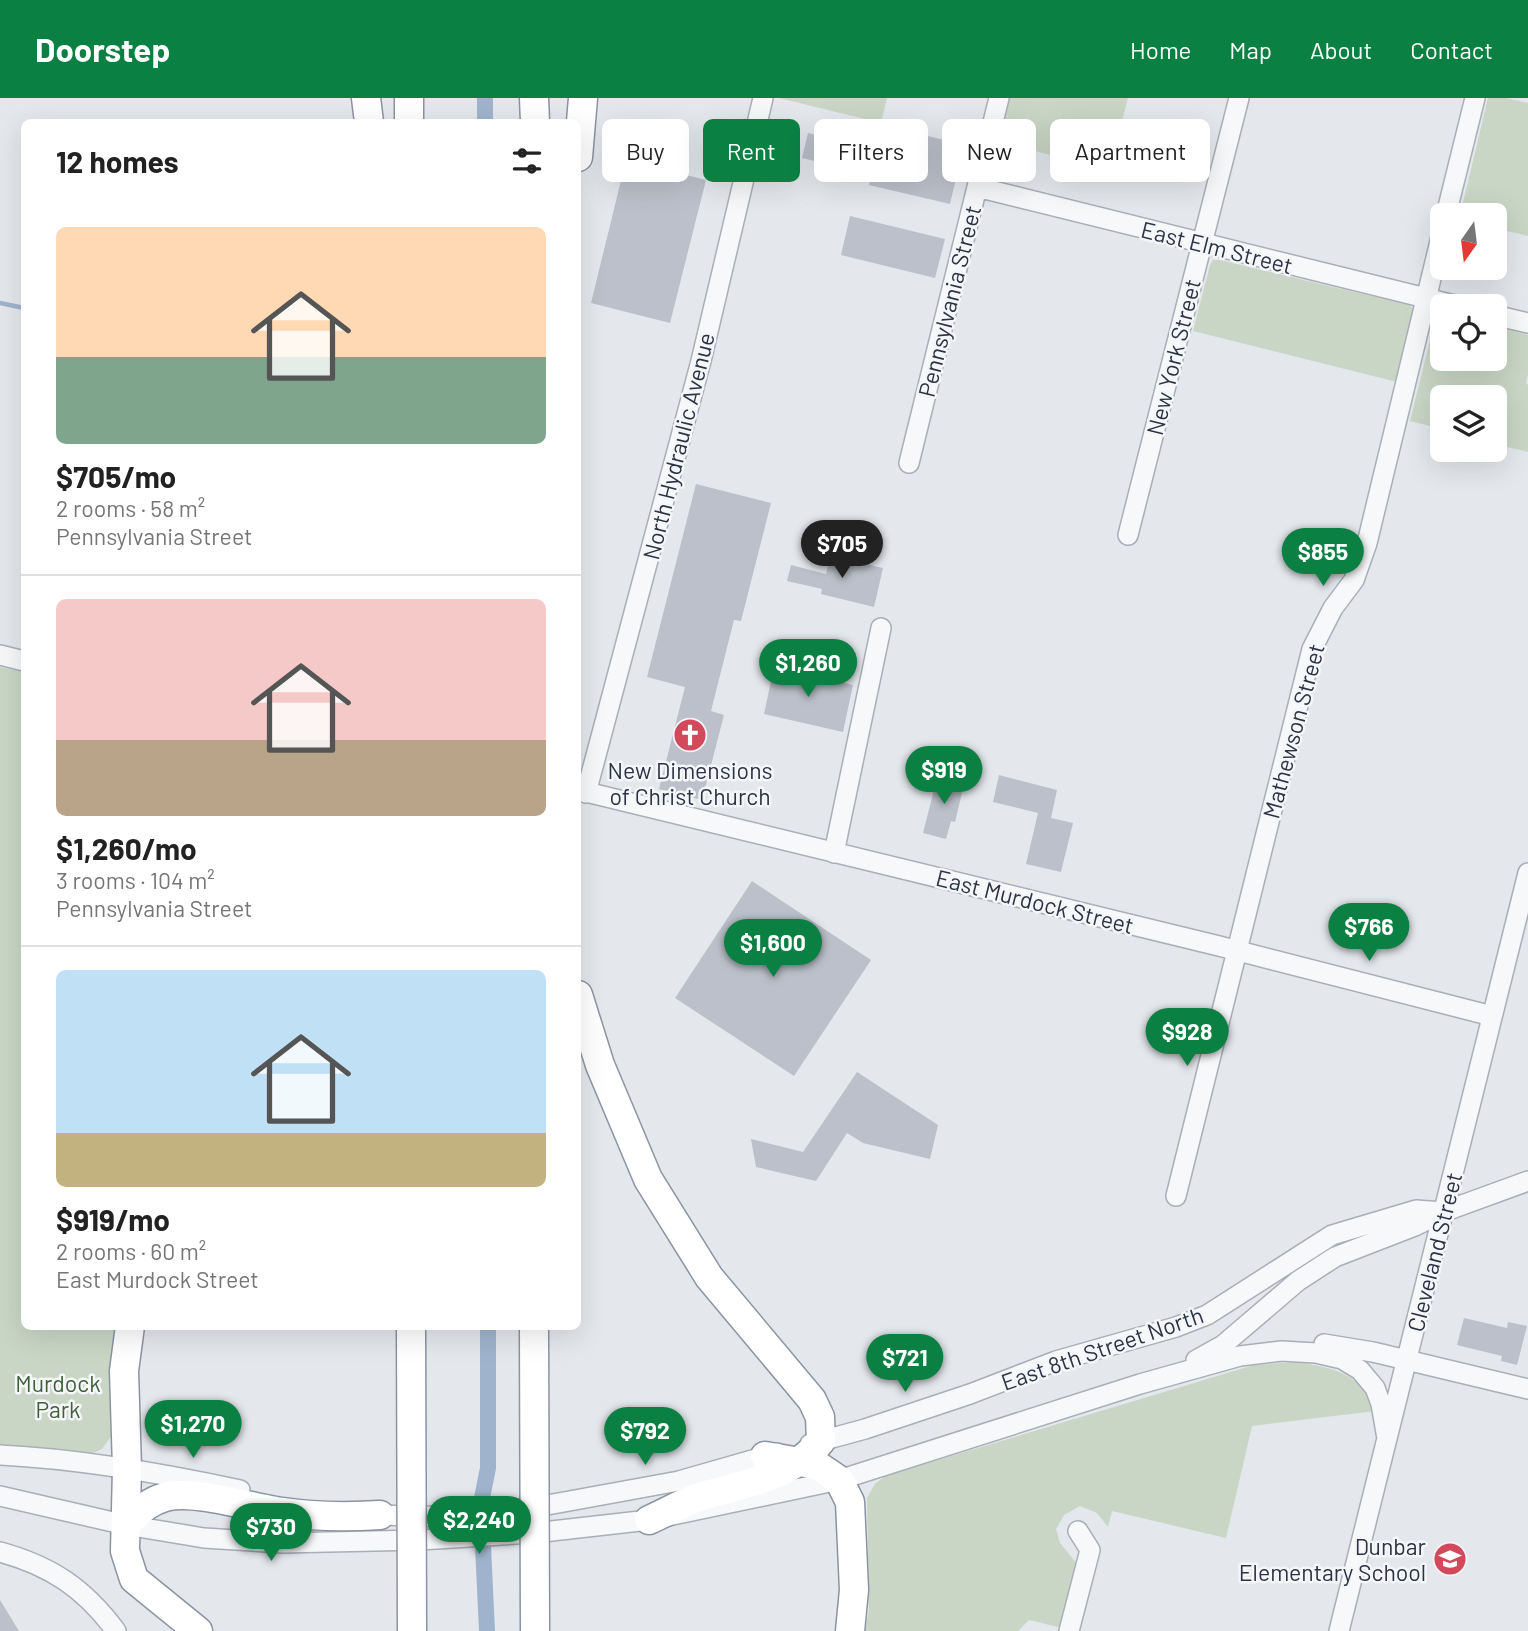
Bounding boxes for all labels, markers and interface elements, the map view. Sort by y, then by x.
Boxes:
text: Doorstep [35,29,170,69]
text: Home [1130,35,1191,64]
text: Map [1229,35,1272,64]
text: About [1310,35,1372,64]
text: Contact [1410,35,1493,64]
chip: Buy [602,119,689,182]
chip: Rent [703,119,800,182]
chip: Filters [814,119,928,182]
chip: New [942,119,1036,182]
chip: Apartment [1050,119,1210,182]
icon: filters [508,142,546,180]
text: 12 homes [56,143,179,179]
street label: Pennsylvania Street [912,202,986,400]
north arrow [1430,203,1507,280]
map controls [1430,203,1507,462]
street label: East Elm Street [1138,215,1296,279]
icon: home [238,273,364,399]
street label: New York Street [1140,276,1206,438]
button: locate [1430,294,1507,371]
street label: North Hydraulic Avenue [636,329,720,563]
button: layers [1430,385,1507,462]
text: $705/mo [56,458,176,494]
text: 2 rooms · 58 m² [56,494,205,522]
pin: $705 [801,520,883,580]
text: Pennsylvania Street [56,522,252,550]
pin: $855 [1282,528,1364,588]
text: $705 [817,529,867,557]
text: $855 [1298,537,1348,565]
pin: $1,260 [751,640,865,699]
street label: Mathewson Street [1256,640,1330,822]
icon: home [238,645,364,771]
text: $1,260 [775,648,841,676]
church icon: New Dimensions of Christ Church [671,716,709,754]
pin: $919 [903,746,985,806]
text: $919 [921,755,967,783]
place label: New Dimensions of Christ Church [607,756,773,810]
text: $1,260/mo [56,830,197,866]
street label: East Murdock Street [933,863,1137,939]
text: 3 rooms · 104 m² [56,866,215,894]
text: Pennsylvania Street [56,894,252,922]
pin: $766 [1328,904,1410,963]
text: $766 [1344,912,1394,940]
pin: $1,600 [716,920,830,979]
text: $1,600 [740,928,806,956]
pin: $928 [1146,1009,1228,1068]
icon: home [238,1016,364,1142]
text: $928 [1162,1017,1212,1045]
street label: Cleveland Street [1401,1169,1467,1335]
text: $919/mo [56,1201,170,1237]
text: 2 rooms · 60 m² [56,1237,206,1265]
text: East Murdock Street [56,1265,259,1293]
street label: East 8th Street North [997,1300,1207,1396]
pin: $721 [864,1334,946,1394]
text: $721 [882,1343,928,1371]
park label: Murdock Park [15,1369,101,1423]
pin: $1,270 [136,1400,250,1460]
pin: $792 [604,1408,686,1467]
text: $1,270 [161,1409,225,1437]
text: $792 [620,1416,670,1444]
pin: $2,240 [422,1496,536,1556]
pin: $730 [230,1504,312,1563]
text: $2,240 [443,1505,515,1533]
text: $730 [246,1512,296,1540]
place label: Dunbar Elementary School [1239,1532,1427,1586]
school or university icon: Dunbar Elementary School [1431,1540,1469,1578]

